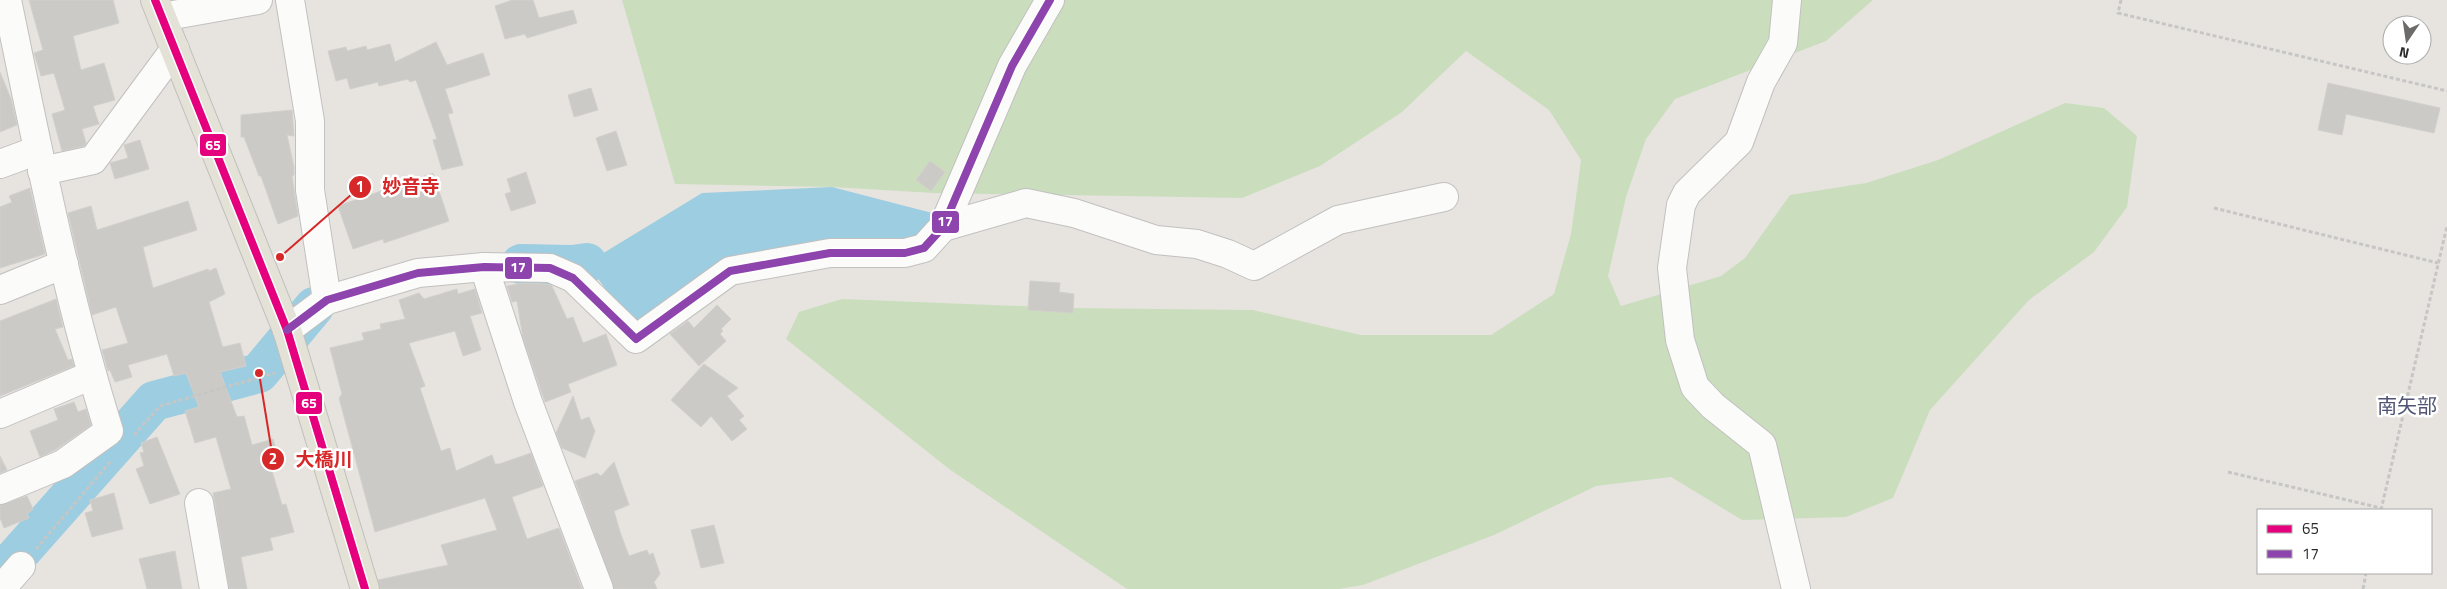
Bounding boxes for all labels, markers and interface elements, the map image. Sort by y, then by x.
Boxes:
north arrow [2382,15,2432,65]
text: N [2397,42,2411,64]
line badge: 65 [199,133,227,157]
text: 65 [205,134,221,155]
callout: 妙音寺 [348,170,450,204]
text: 妙音寺 [382,171,440,200]
text: 1 [356,175,364,198]
line badge: 17 [931,210,960,234]
text: 17 [937,210,953,231]
line badge: 17 [504,256,533,280]
text: 17 [510,256,526,277]
district label: 南矢部 [2377,390,2437,421]
line badge: 65 [295,391,323,415]
text: 65 [301,392,317,413]
callout: 大橋川 [260,442,362,476]
text: 大橋川 [295,444,353,473]
text: 2 [269,447,277,470]
legend [2257,509,2432,574]
text: 65 [2302,517,2319,540]
text: 17 [2302,542,2319,565]

